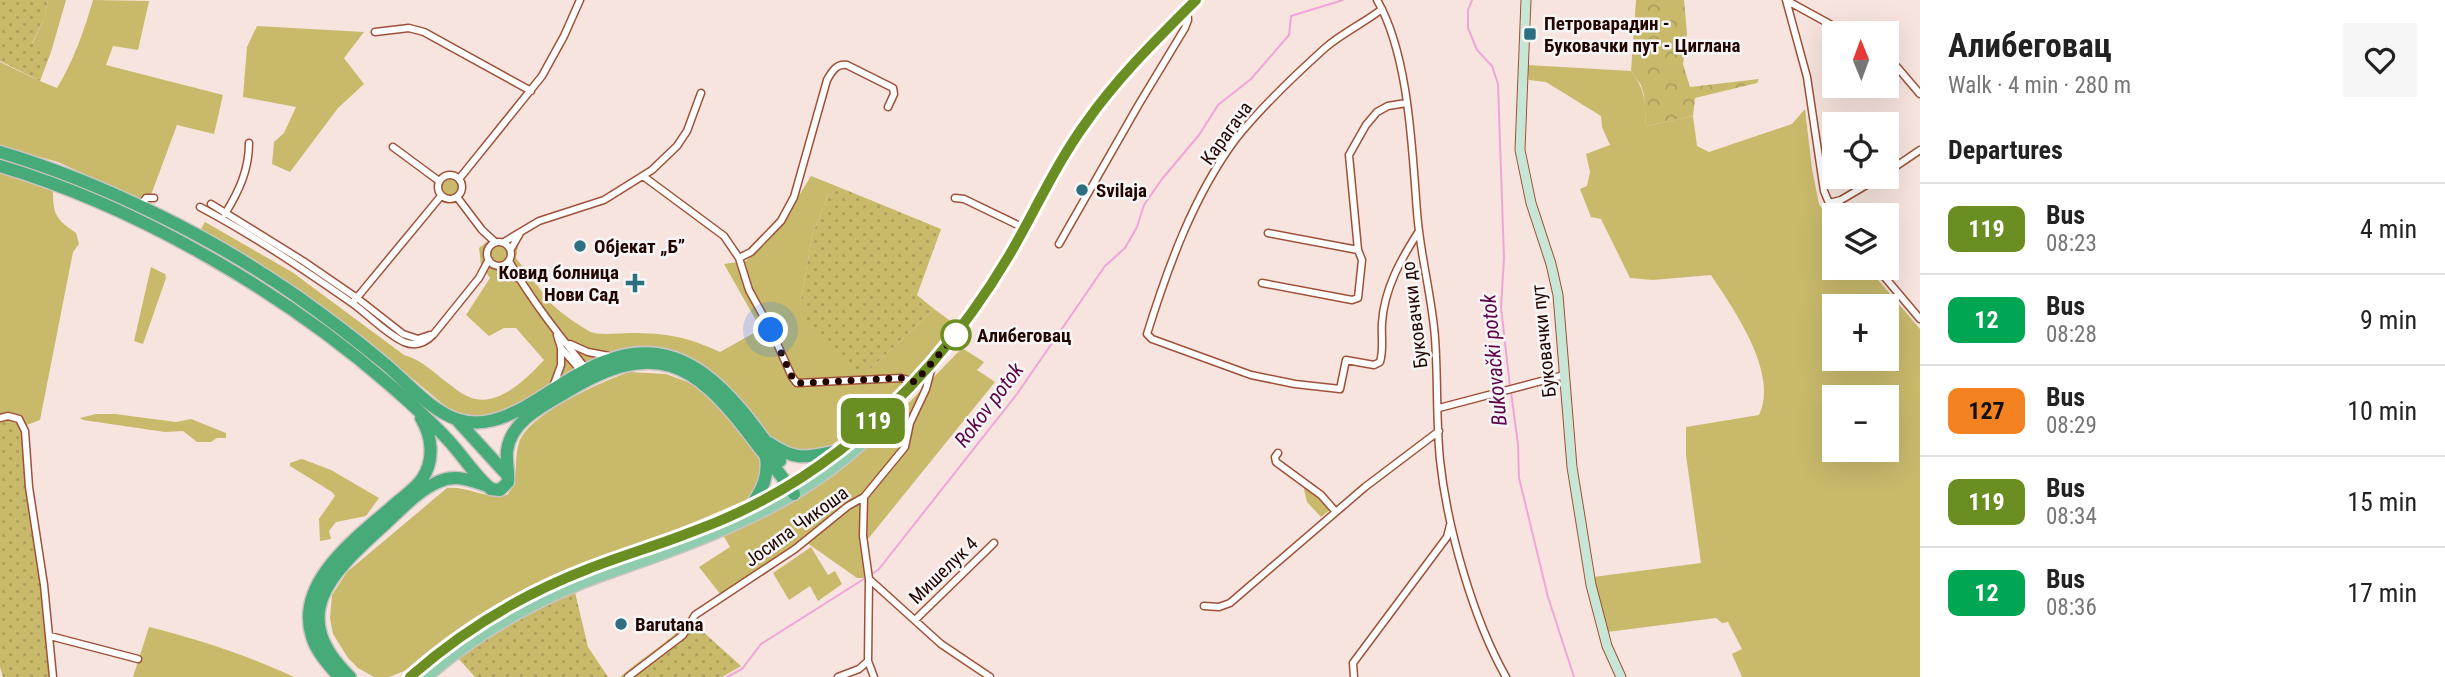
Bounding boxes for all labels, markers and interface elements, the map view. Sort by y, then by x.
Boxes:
place label: Петроварадин - Буковачки пут - Циглана [1544,12,1741,57]
north arrow [1822,21,1899,98]
map controls [1822,21,1899,462]
button: heart [2343,23,2417,97]
marker: Петроварадин - Буковачки пут - Циглана [1522,26,1538,42]
text: Алибеговац [1948,26,2112,65]
text: Walk · 4 min · 280 m [1948,72,2131,99]
street label: Карагача [1196,97,1257,169]
button: locate [1822,112,1899,189]
text: Departures [1948,135,2063,165]
place label: Svilaja [1096,179,1147,202]
marker: Svilaja [1074,182,1090,198]
text: Bus [2046,200,2085,230]
button: layers [1822,203,1899,280]
text: 4 min [2360,214,2417,244]
text: 119 [1968,215,2005,243]
text: 08:23 [2046,230,2097,257]
place label: Објекат „Б” [594,235,685,258]
marker: Објекат „Б” [572,238,588,254]
street label: Буковачки до [1397,260,1432,370]
place label: Ковид болница Нови Сад [498,261,619,306]
marker: Ковид болница Нови Сад [625,273,645,293]
street label: Буковачки пут [1526,283,1561,399]
text: Bus [2046,291,2085,321]
water label: Bukovački potok [1476,292,1512,427]
button: + [1822,294,1899,371]
text: 9 min [2360,305,2417,335]
text: 12 [1974,306,1999,334]
your location [753,312,788,347]
marker: Алибеговац [941,320,971,350]
text: 08:28 [2046,321,2097,348]
place label: Алибеговац [977,324,1071,347]
water label: Rokov potok [950,357,1029,452]
text: Bus [2046,382,2085,412]
button: − [1822,385,1899,462]
text: 10 min [2347,396,2417,426]
text: 127 [1968,397,2005,425]
line badge: 119 [833,398,913,444]
text: 119 [855,407,891,435]
text: 08:29 [2046,412,2097,439]
text: Bus [2046,473,2085,503]
street label: Јосипа Чикоша [740,481,853,572]
text: 15 min [2347,487,2417,517]
text: 119 [1968,488,2005,516]
text: 08:34 [2046,503,2097,530]
street label: Мишелук 4 [904,532,983,609]
text: Bus [2046,564,2085,594]
text: 17 min [2347,578,2417,608]
text: 12 [1974,579,1999,607]
text: 08:36 [2046,594,2097,621]
place label: Barutana [635,613,703,636]
marker: Barutana [613,616,629,632]

